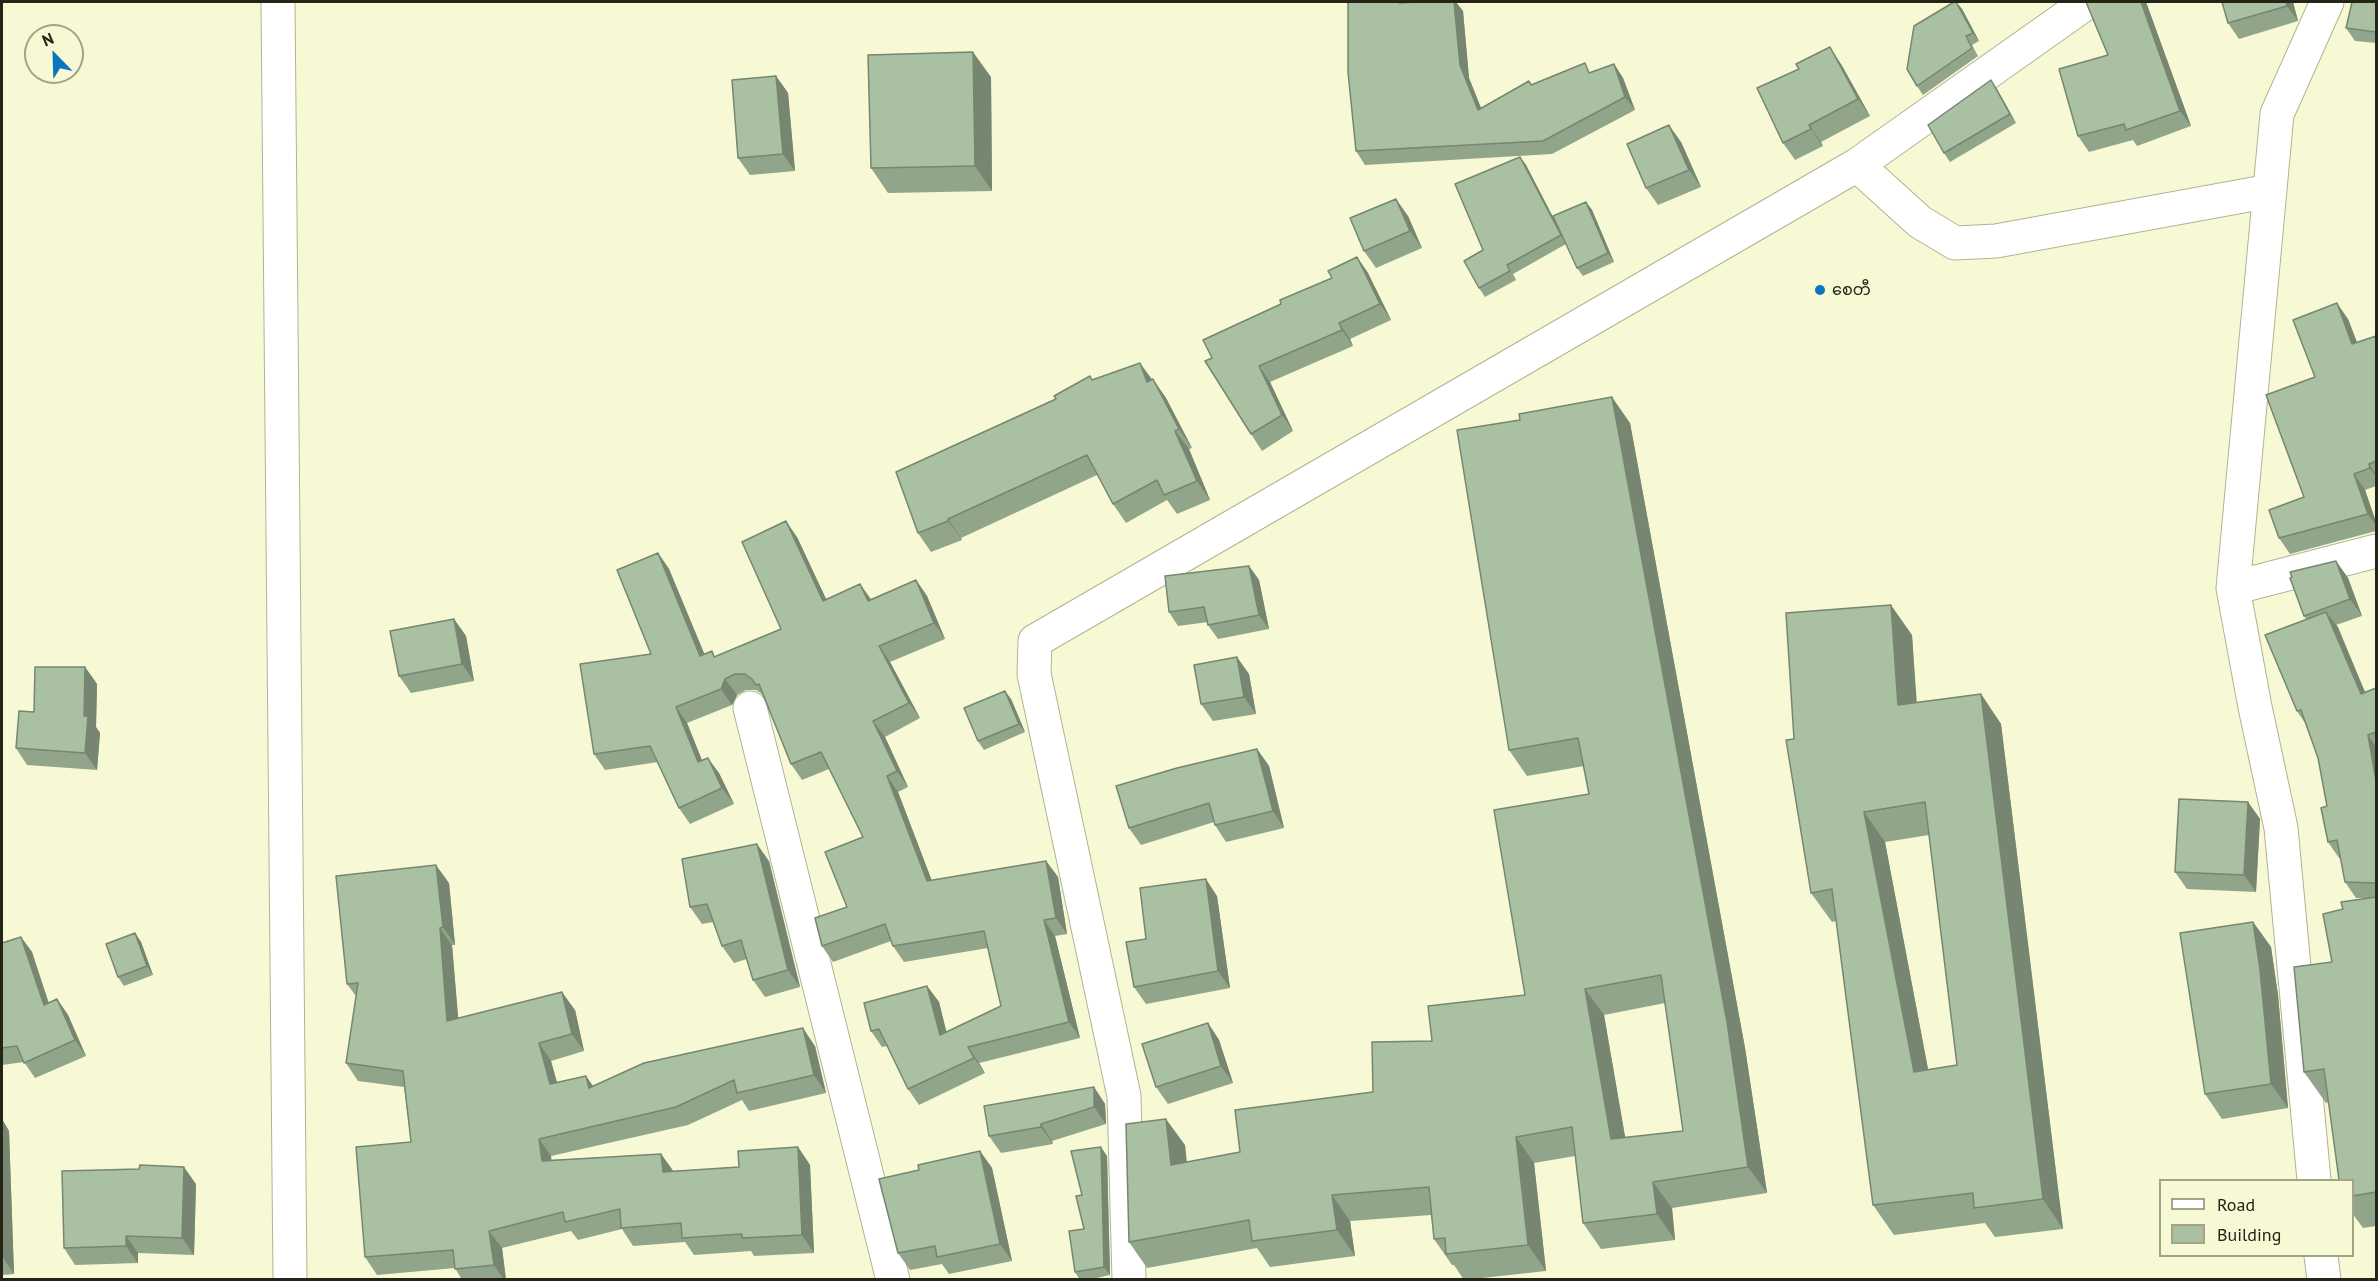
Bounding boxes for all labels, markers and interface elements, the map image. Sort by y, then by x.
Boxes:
north arrow [24,24,84,84]
text: N [39,28,56,51]
place label: စေတီ [1832,280,1871,300]
marker: စေတီ [1813,283,1827,297]
legend [2159,1179,2354,1257]
text: Road [2217,1193,2255,1216]
text: Building [2217,1223,2281,1246]

